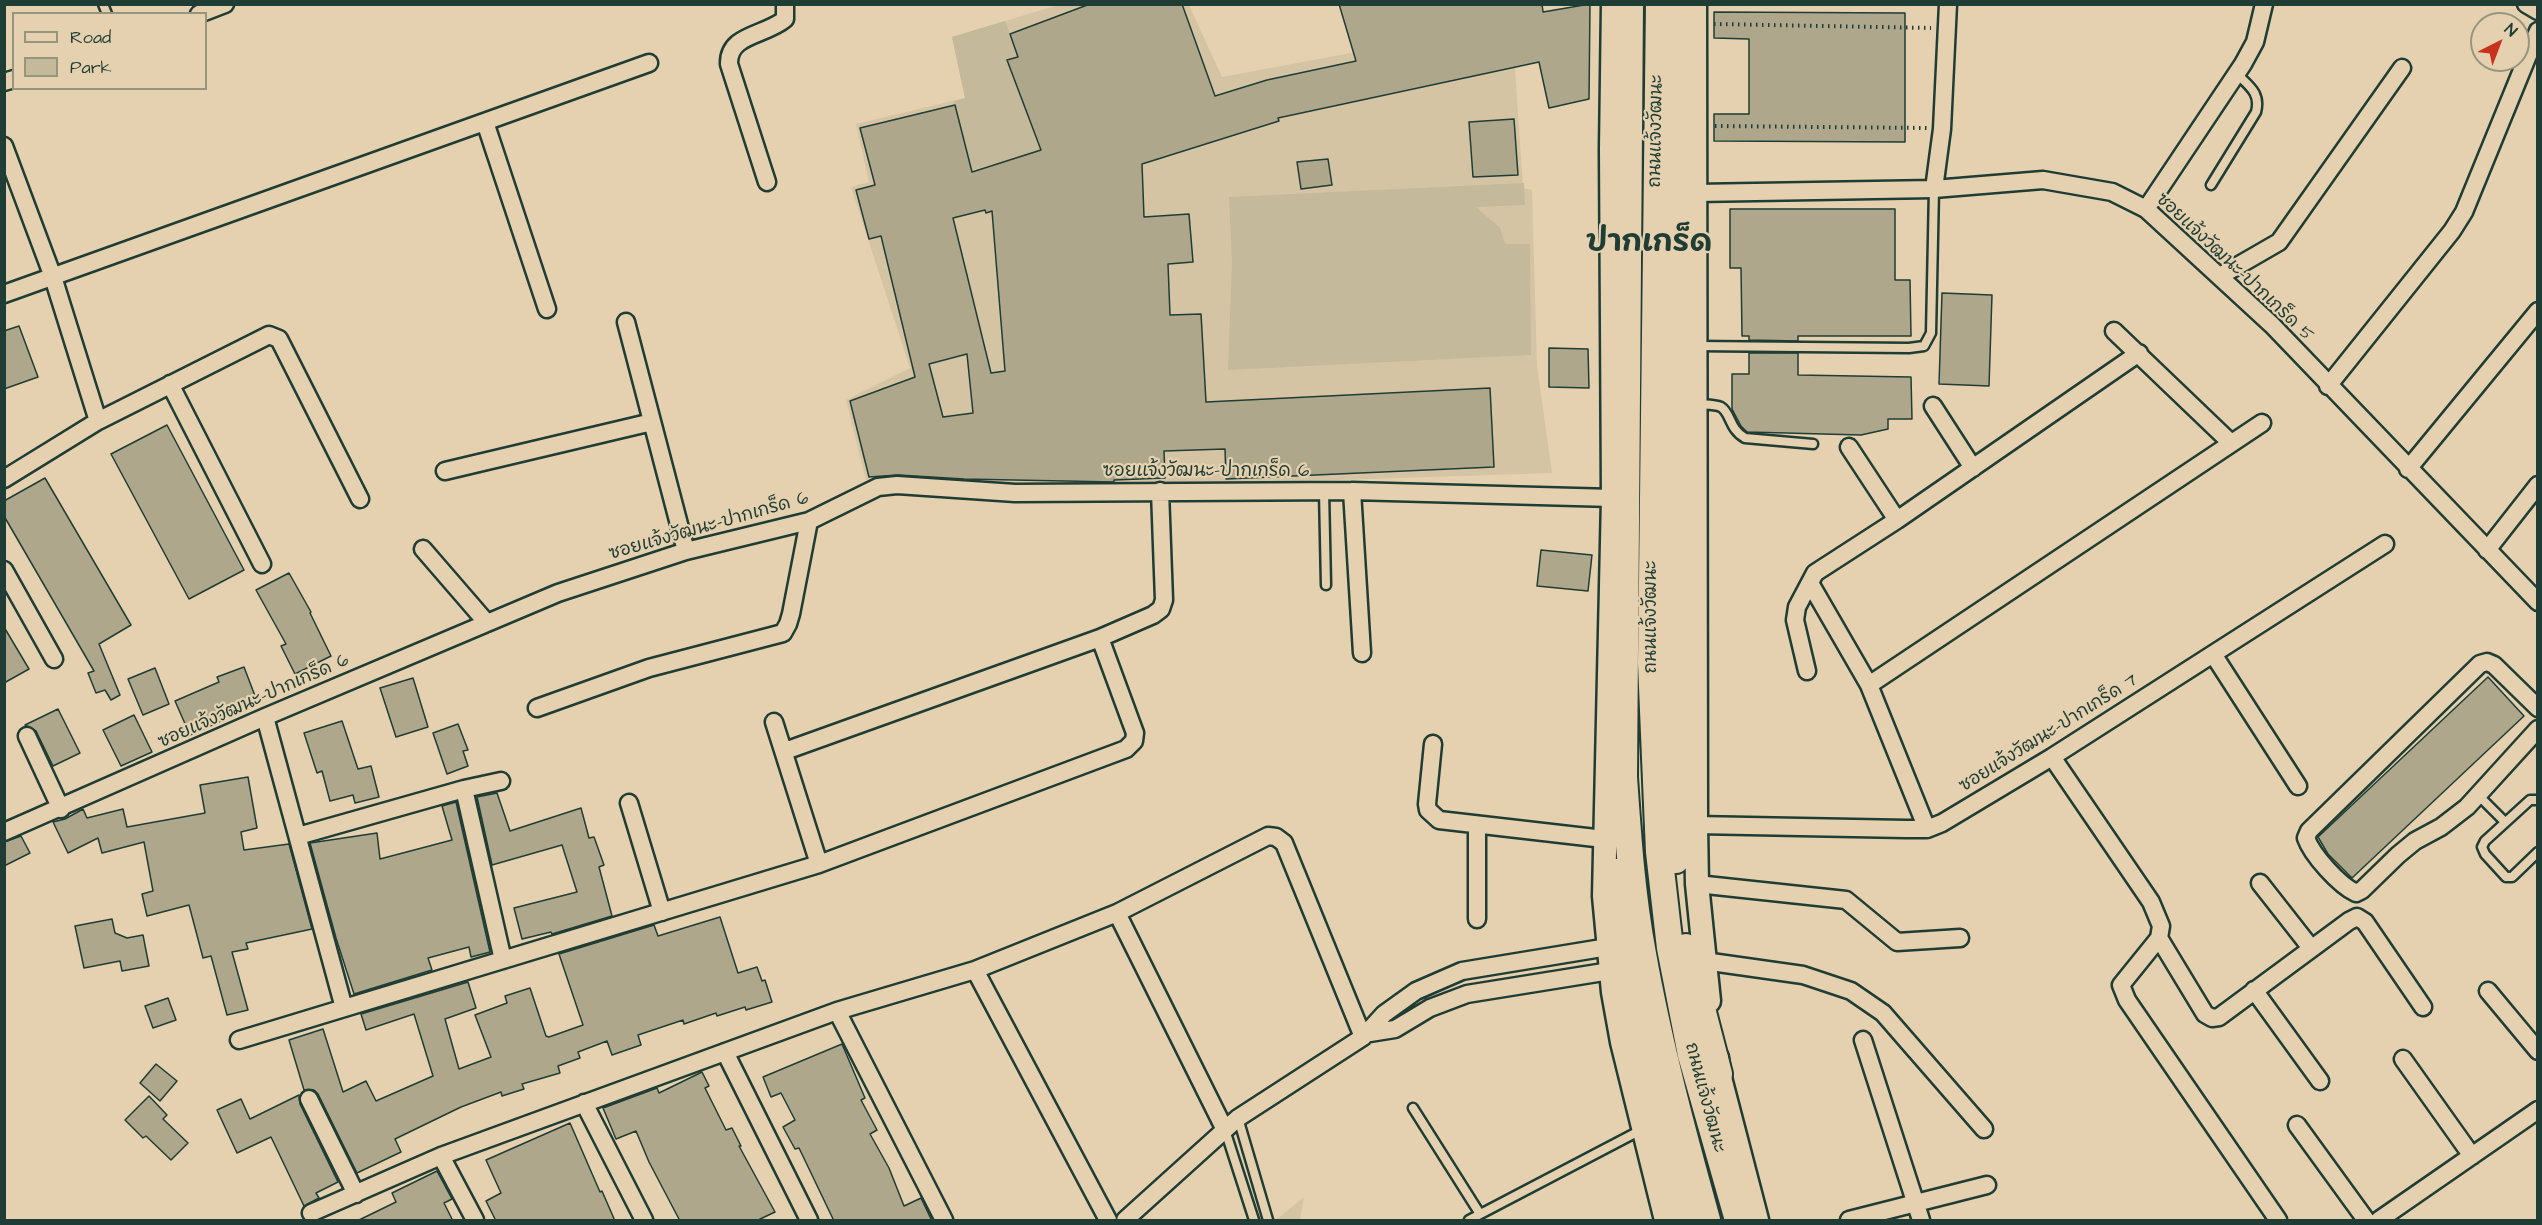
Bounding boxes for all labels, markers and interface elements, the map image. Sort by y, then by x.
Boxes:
legend [12,12,207,90]
north arrow [2470,12,2530,72]
text: N [2500,19,2522,42]
text: Road [70,25,111,50]
text: Park [70,55,112,80]
street label: ถนนแจ้งวัฒนะ [1645,74,1669,188]
street label: ซอยแจ้งวัฒนะ-ปากเกร็ด 5 [2151,189,2317,347]
district label: ปากเกร็ด [1586,227,1712,263]
street label: ซอยแจ้งวัฒนะ-ปากเกร็ด 6 [1103,461,1309,483]
street label: ซอยแจ้งวัฒนะ-ปากเกร็ด 6 [607,488,811,566]
street label: ถนนแจ้งวัฒนะ [1641,560,1663,674]
street label: ซอยแจ้งวัฒนะ-ปากเกร็ด 6 [155,650,353,754]
street label: ซอยแจ้งวัฒนะ-ปากเกร็ด 7 [1956,670,2142,798]
street label: ถนนแจ้งวัฒนะ [1679,1041,1729,1155]

